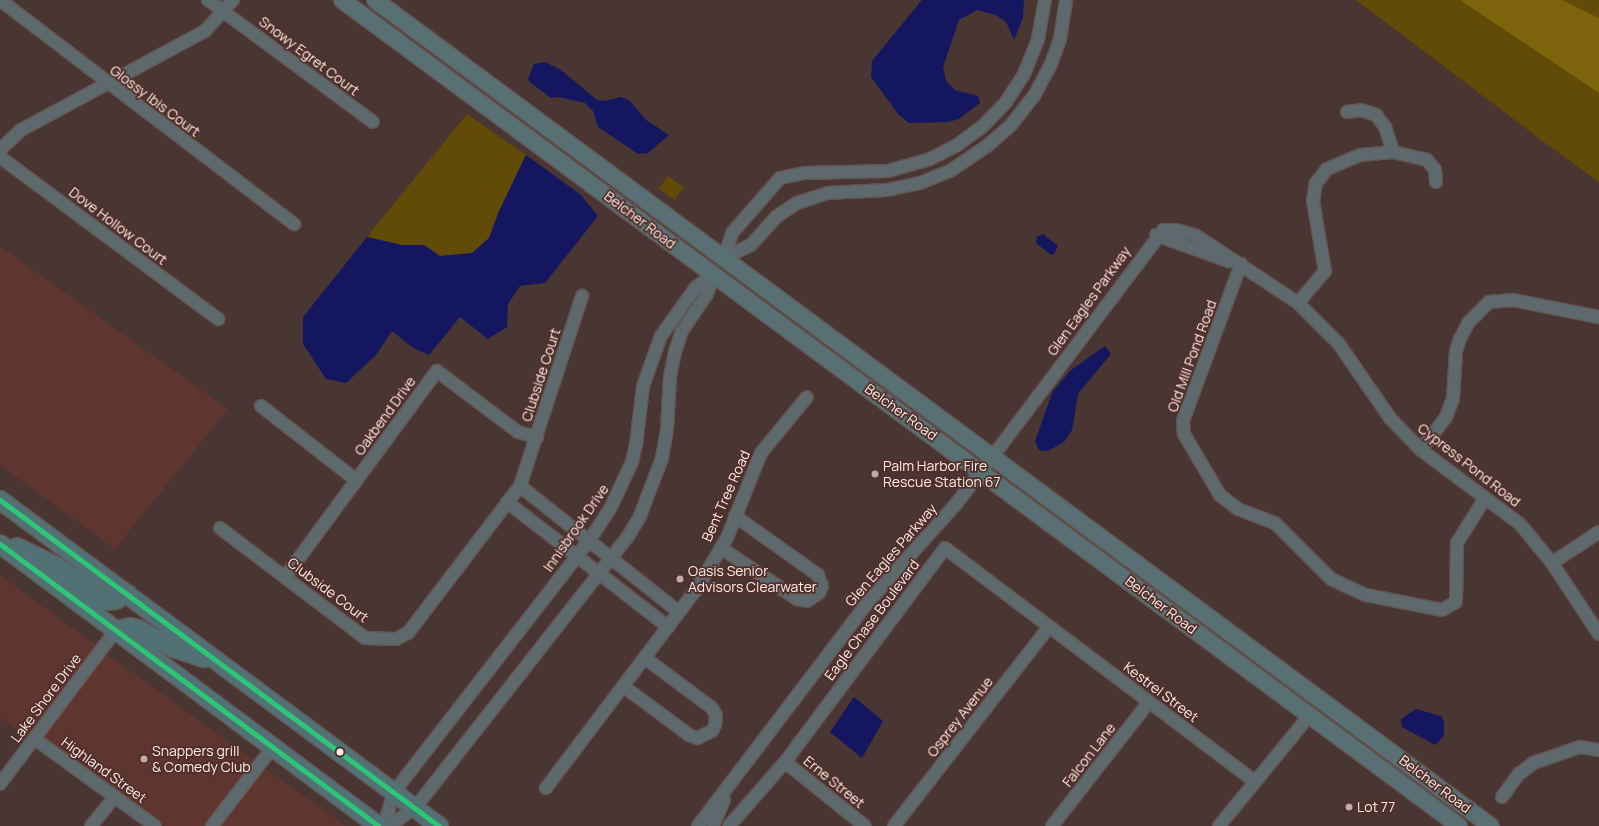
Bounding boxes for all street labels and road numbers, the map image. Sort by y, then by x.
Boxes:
street label: Snowy Egret Court [256,13,362,99]
street label: Glossy Ibis Court [107,62,203,140]
street label: Dove Hollow Court [66,184,170,268]
street label: Belcher Road [601,188,679,252]
street label: Glen Eagles Parkway [1044,243,1134,359]
street label: Old Mill Pond Road [1164,298,1220,414]
street label: Clubside Court [518,326,564,424]
street label: Oakbend Drive [351,373,419,459]
street label: Belcher Road [862,380,940,444]
street label: Cypress Pond Road [1414,420,1524,510]
street label: Bent Tree Road [698,448,754,544]
street label: Innisbrook Drive [540,481,612,575]
street label: Glen Eagles Parkway [842,500,940,610]
street label: Clubside Court [284,554,372,626]
street label: Eagle Chase Boulevard [821,556,923,684]
street label: Belcher Road [1122,573,1200,637]
street label: Lake Shore Drive [7,650,85,746]
street label: Kestrel Street [1120,658,1202,726]
street label: Osprey Avenue [924,674,996,760]
street label: Falcon Lane [1059,720,1119,790]
street label: Highland Street [58,734,150,806]
street label: Erne Street [800,752,868,812]
street label: Belcher Road [1396,752,1474,816]

